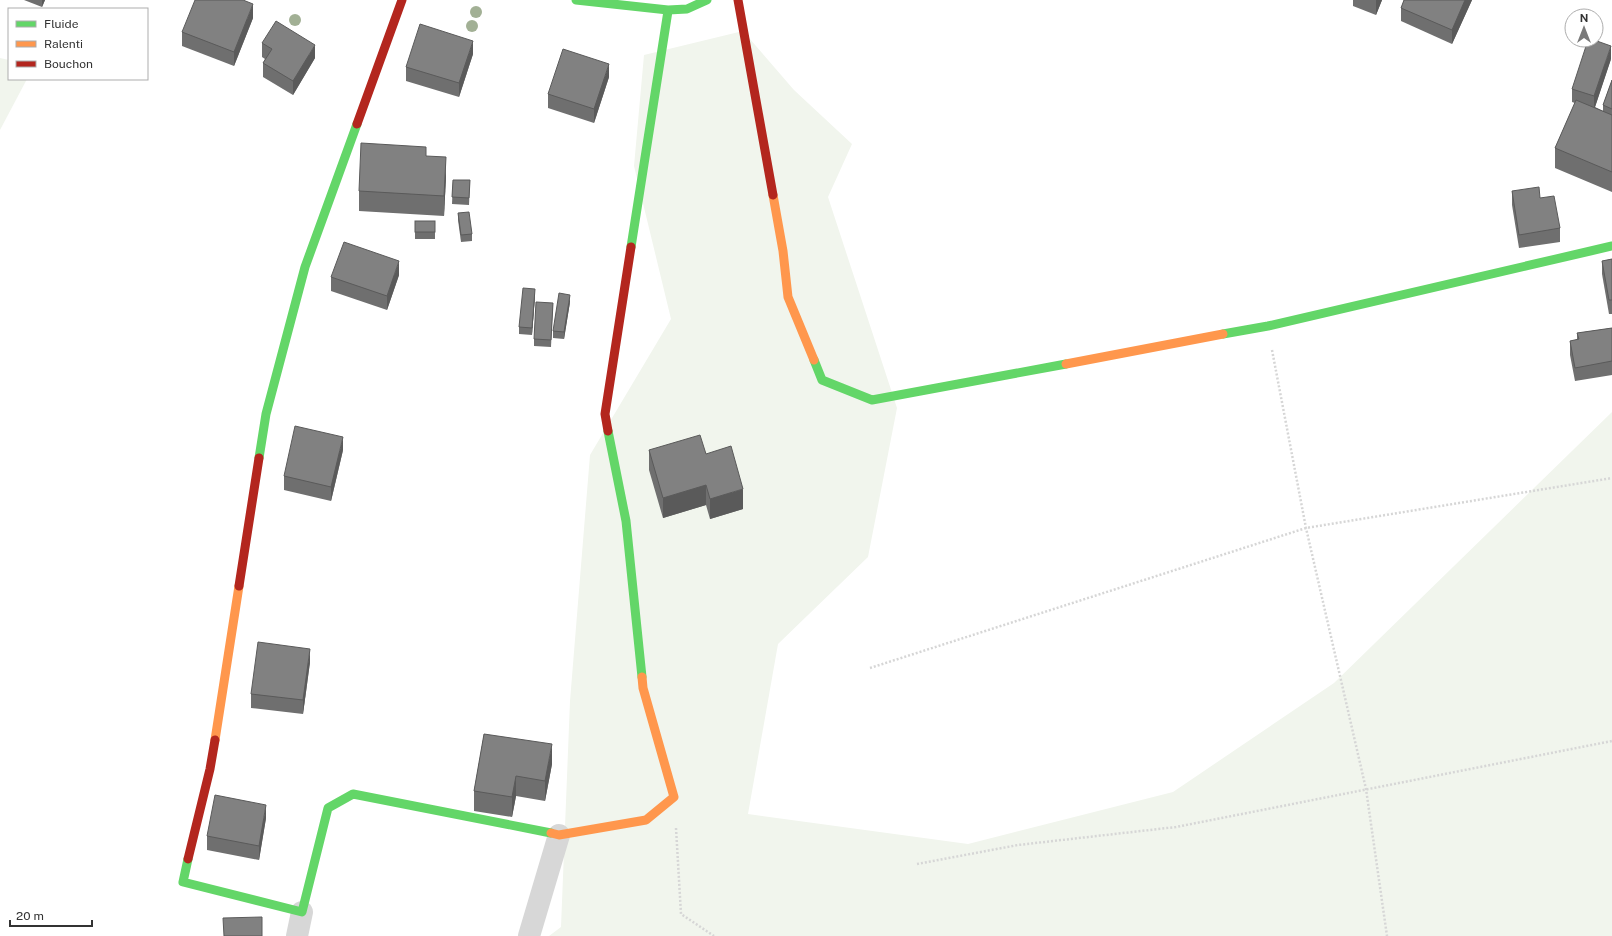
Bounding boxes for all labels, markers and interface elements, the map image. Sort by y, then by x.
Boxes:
legend [8,8,148,80]
north arrow [1564,8,1604,48]
text: N [1580,12,1588,24]
text: Fluide [44,17,79,31]
text: Ralenti [44,37,83,51]
text: Bouchon [44,57,93,71]
scale bar [10,902,92,928]
text: 20 m [16,909,44,923]

